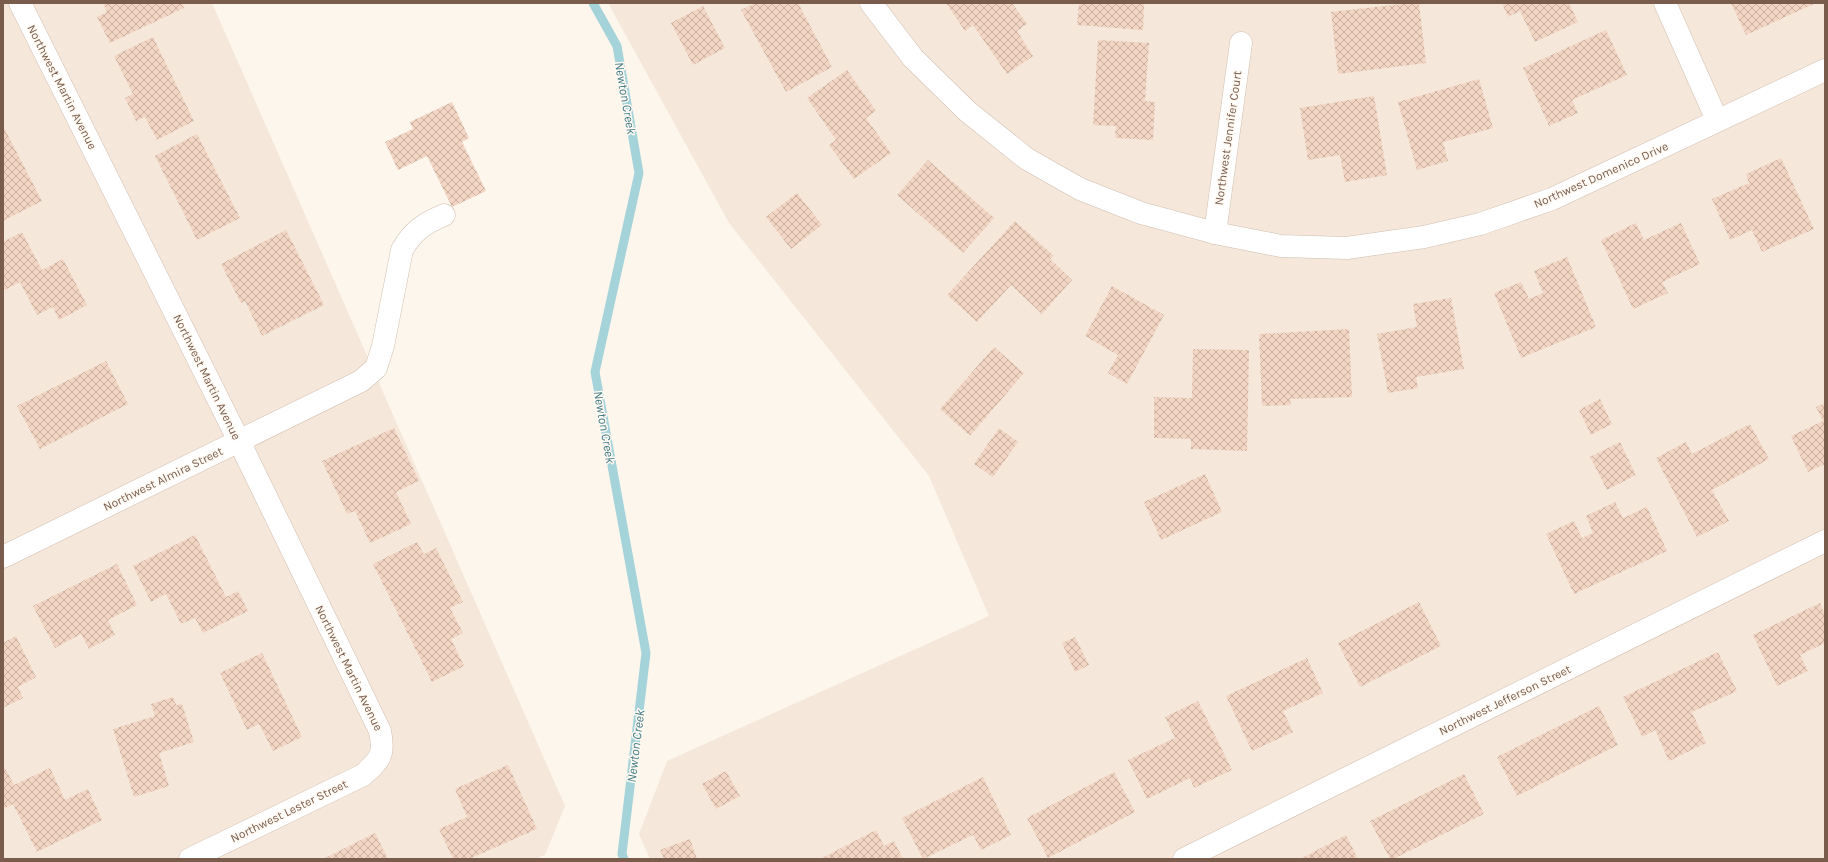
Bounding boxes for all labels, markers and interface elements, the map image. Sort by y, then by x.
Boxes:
street label: Northwest Martin Avenue [24,22,100,152]
water label: Newton Creek [612,61,639,136]
street label: Northwest Jennifer Court [1212,69,1244,206]
street label: Northwest Domenico Drive [1532,139,1670,211]
street label: Northwest Martin Avenue [170,312,244,442]
water label: Newton Creek [591,390,618,465]
street label: Northwest Almira Street [101,444,225,514]
street label: Northwest Martin Avenue [312,603,386,733]
street label: Northwest Jefferson Street [1437,662,1574,738]
water label: Newton Creek [624,708,647,783]
street label: Northwest Lester Street [228,776,350,845]

